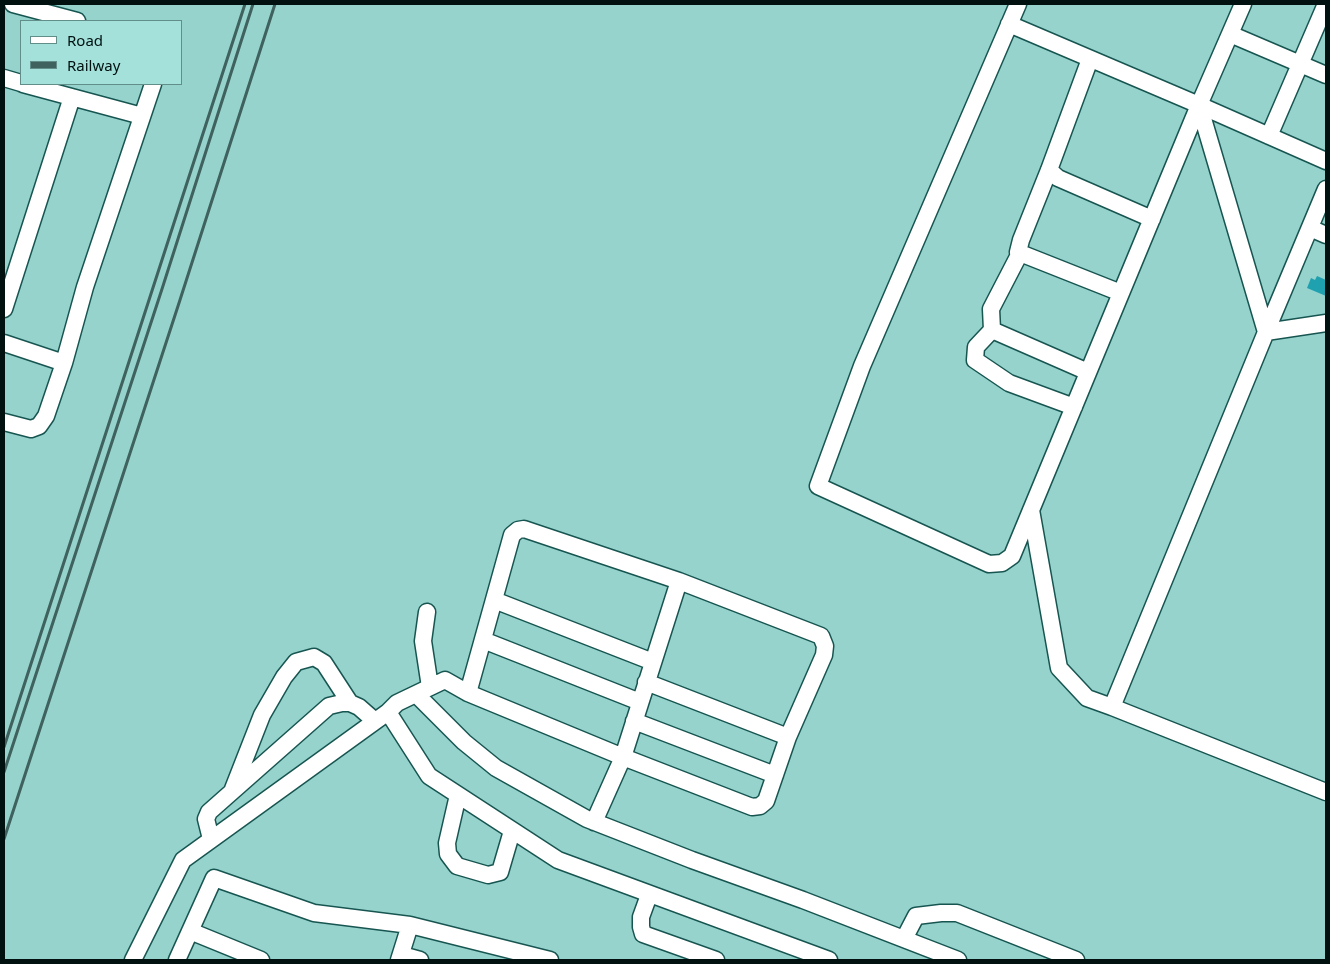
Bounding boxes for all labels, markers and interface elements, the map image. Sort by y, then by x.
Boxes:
legend [20,20,182,85]
text: Road [67,30,103,50]
text: Railway [67,55,120,75]

